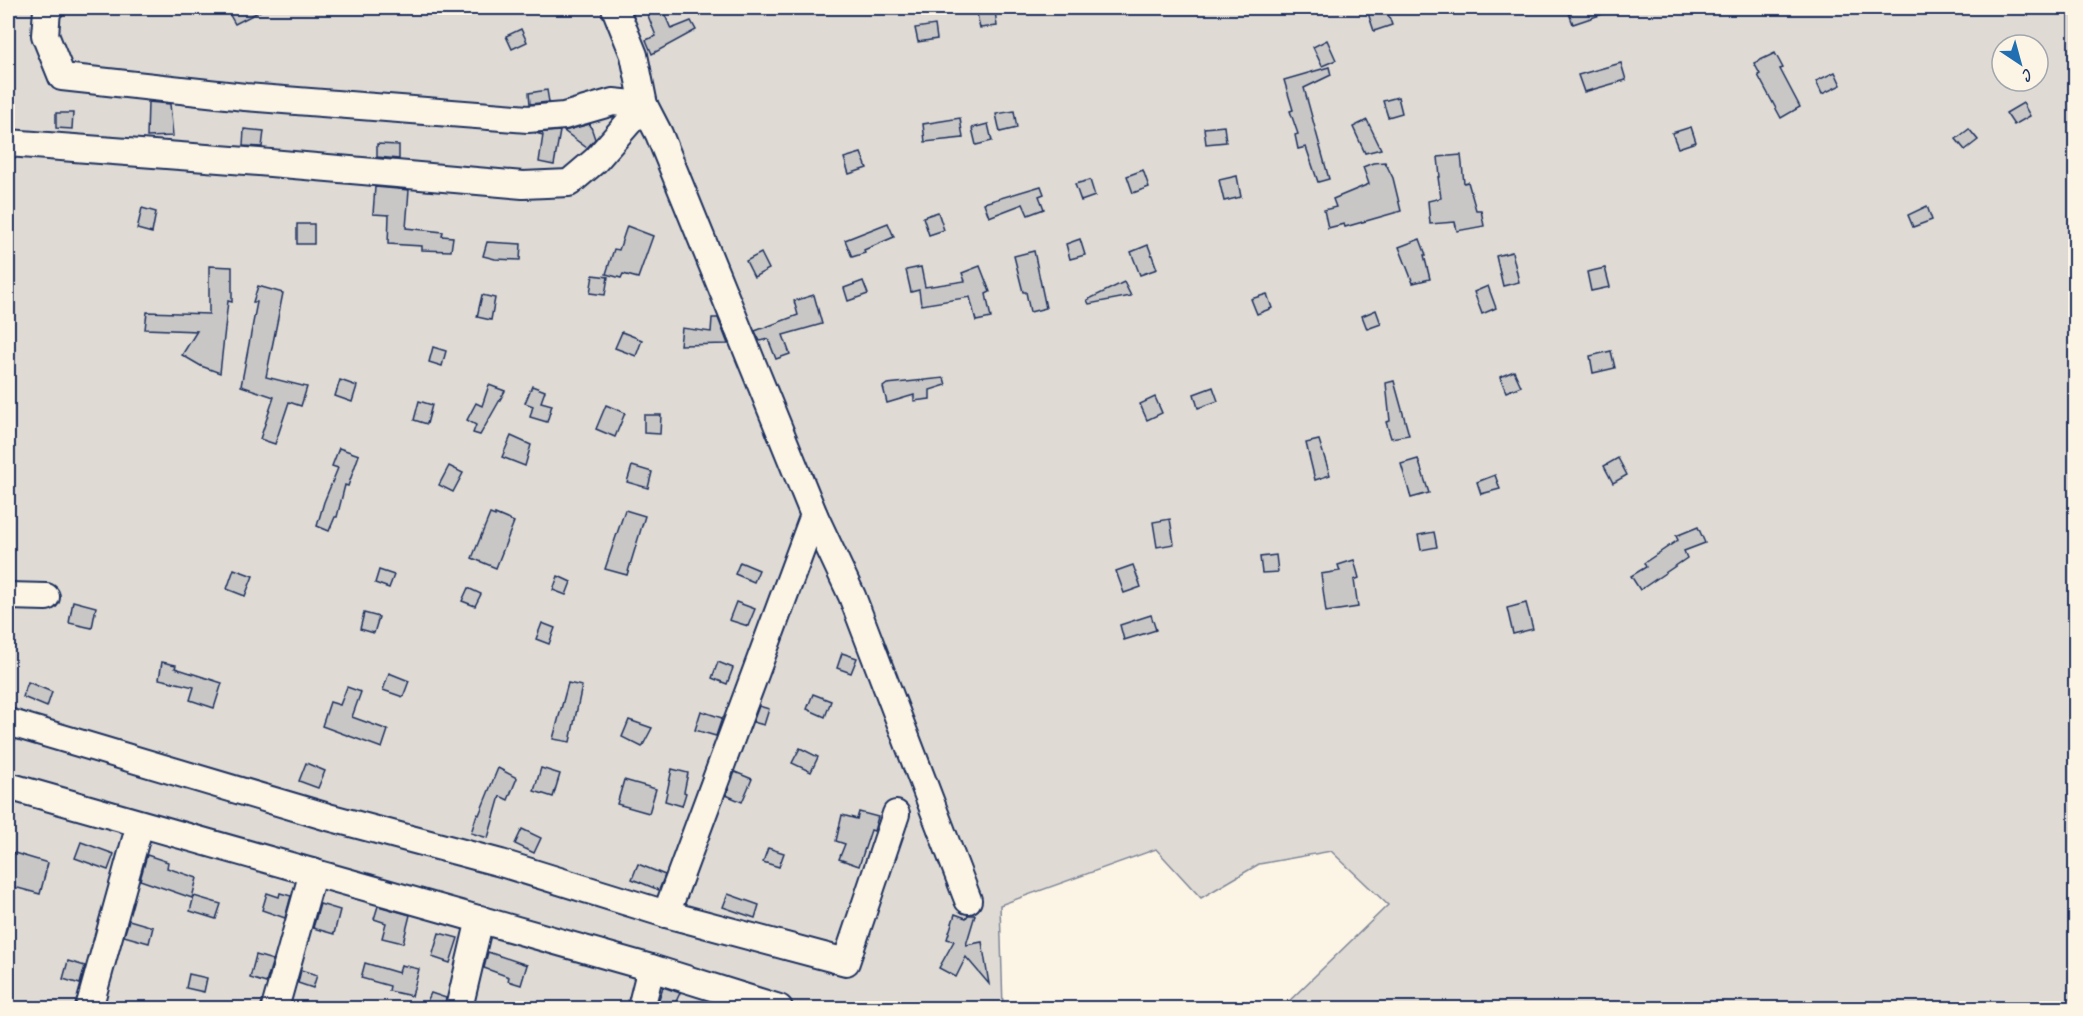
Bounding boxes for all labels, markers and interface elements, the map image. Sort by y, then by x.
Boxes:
north arrow [1990,33,2050,93]
text: С [2017,64,2037,86]

